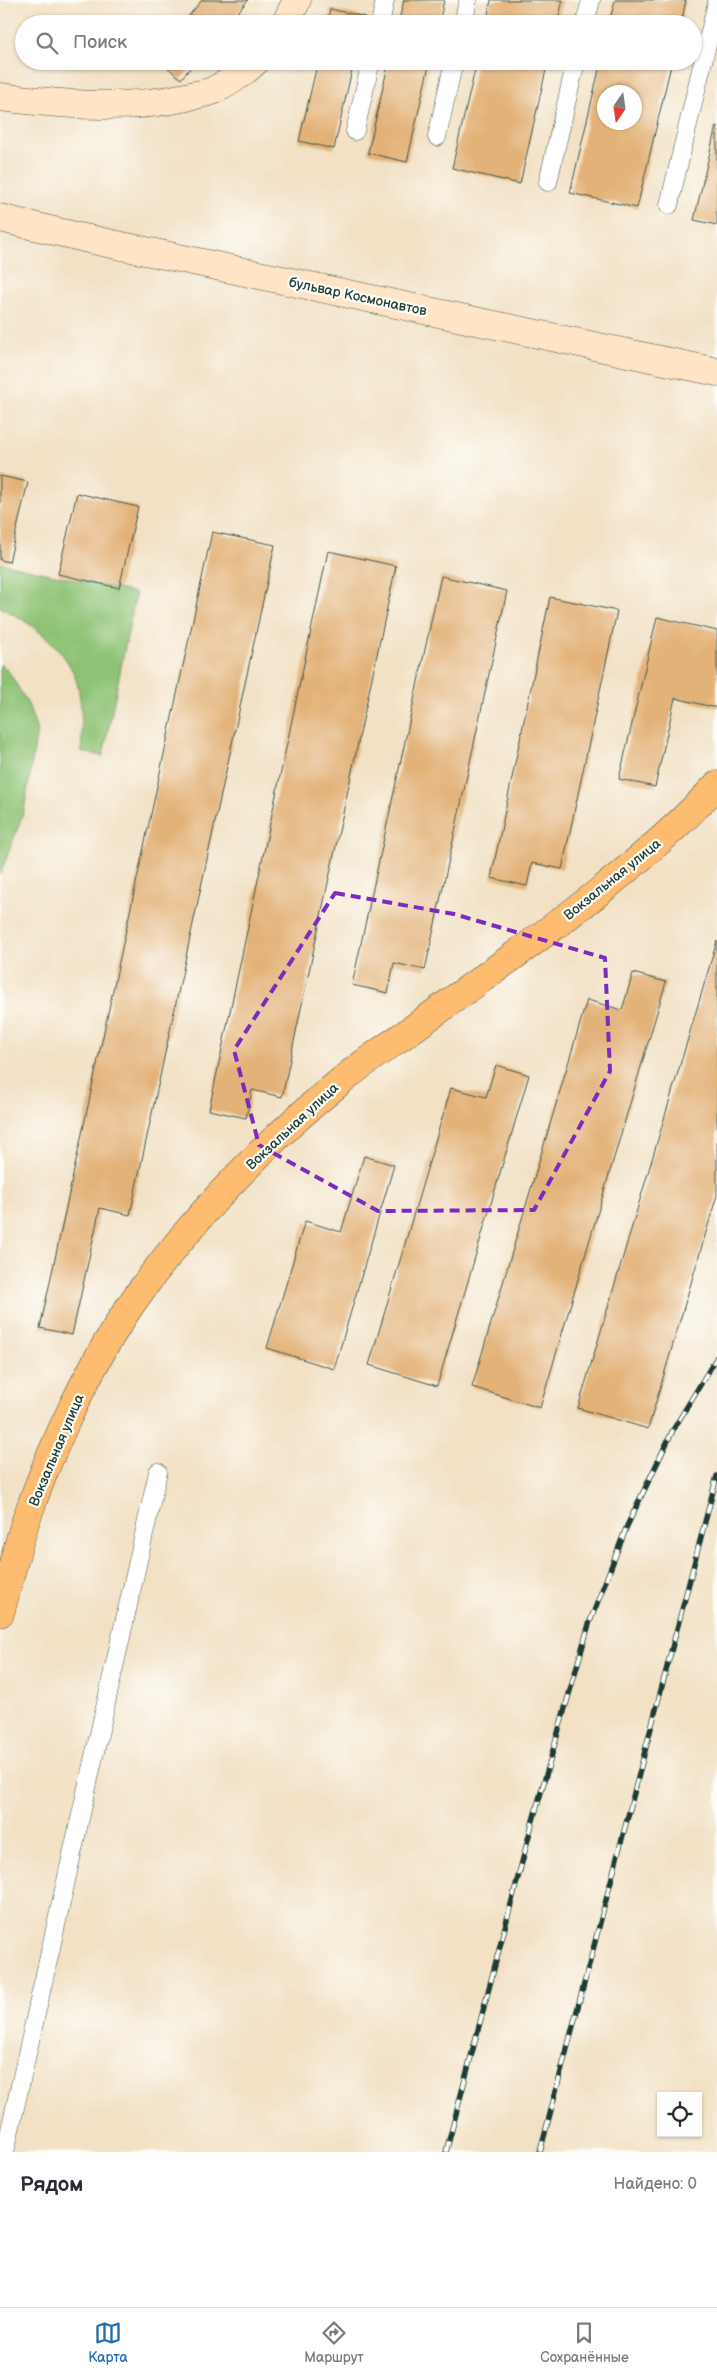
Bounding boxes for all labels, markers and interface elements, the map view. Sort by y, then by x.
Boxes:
search box [15,15,702,70]
icon: search [33,29,61,57]
text: Поиск [73,31,127,54]
north arrow [597,85,642,130]
street label: бульвар Космонавтов [287,274,429,320]
street label: Вокзальная улица [560,835,665,924]
street label: Вокзальная улица [243,1079,343,1174]
street label: Вокзальная улица [25,1391,88,1509]
map controls [657,2092,702,2137]
button: locate [657,2092,702,2137]
text: Рядом [20,2172,83,2197]
text: Найдено: 0 [614,2175,697,2194]
tab: Карта [88,2319,128,2366]
tab: Маршрут [304,2319,364,2366]
tab: Сохранённые [540,2319,629,2366]

